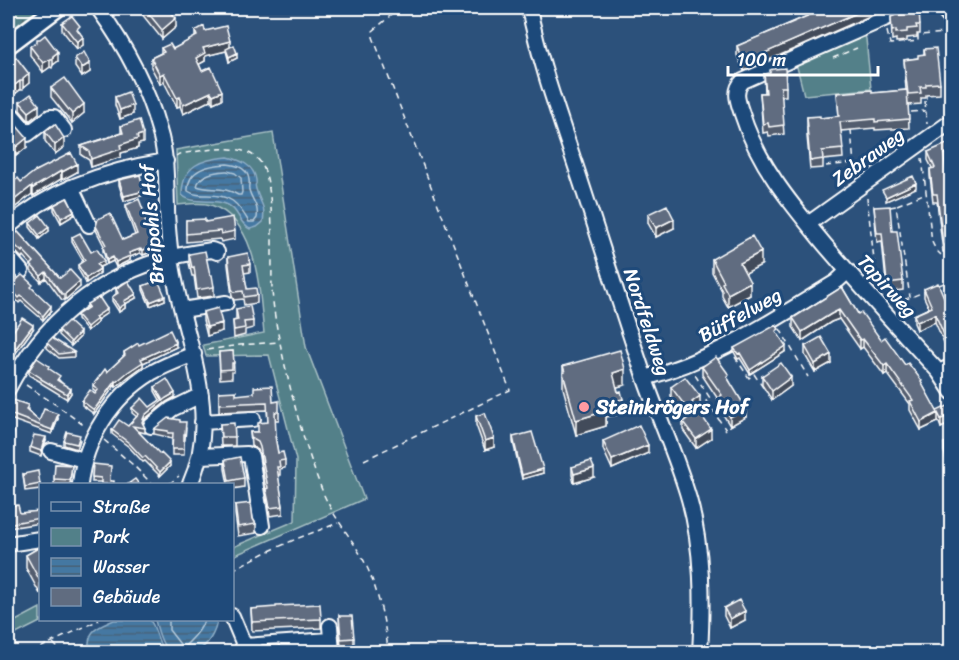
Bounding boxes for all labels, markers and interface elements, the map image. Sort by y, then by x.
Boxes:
scale bar [728,39,878,77]
text: 100 m [737,44,786,76]
street label: Zebraweg [824,118,912,196]
street label: Breipohls Hof [129,160,175,286]
street label: Tapirweg [848,246,926,326]
street label: Nordfeldweg [613,264,681,380]
street label: Büffelweg [692,278,788,352]
place label: Steinkrögers Hof [595,390,752,425]
marker: Steinkrögers Hof [577,400,591,414]
legend [39,483,234,621]
text: Straße [93,491,150,523]
text: Park [93,521,130,553]
text: Wasser [93,551,151,583]
text: Gebäude [93,581,161,613]

